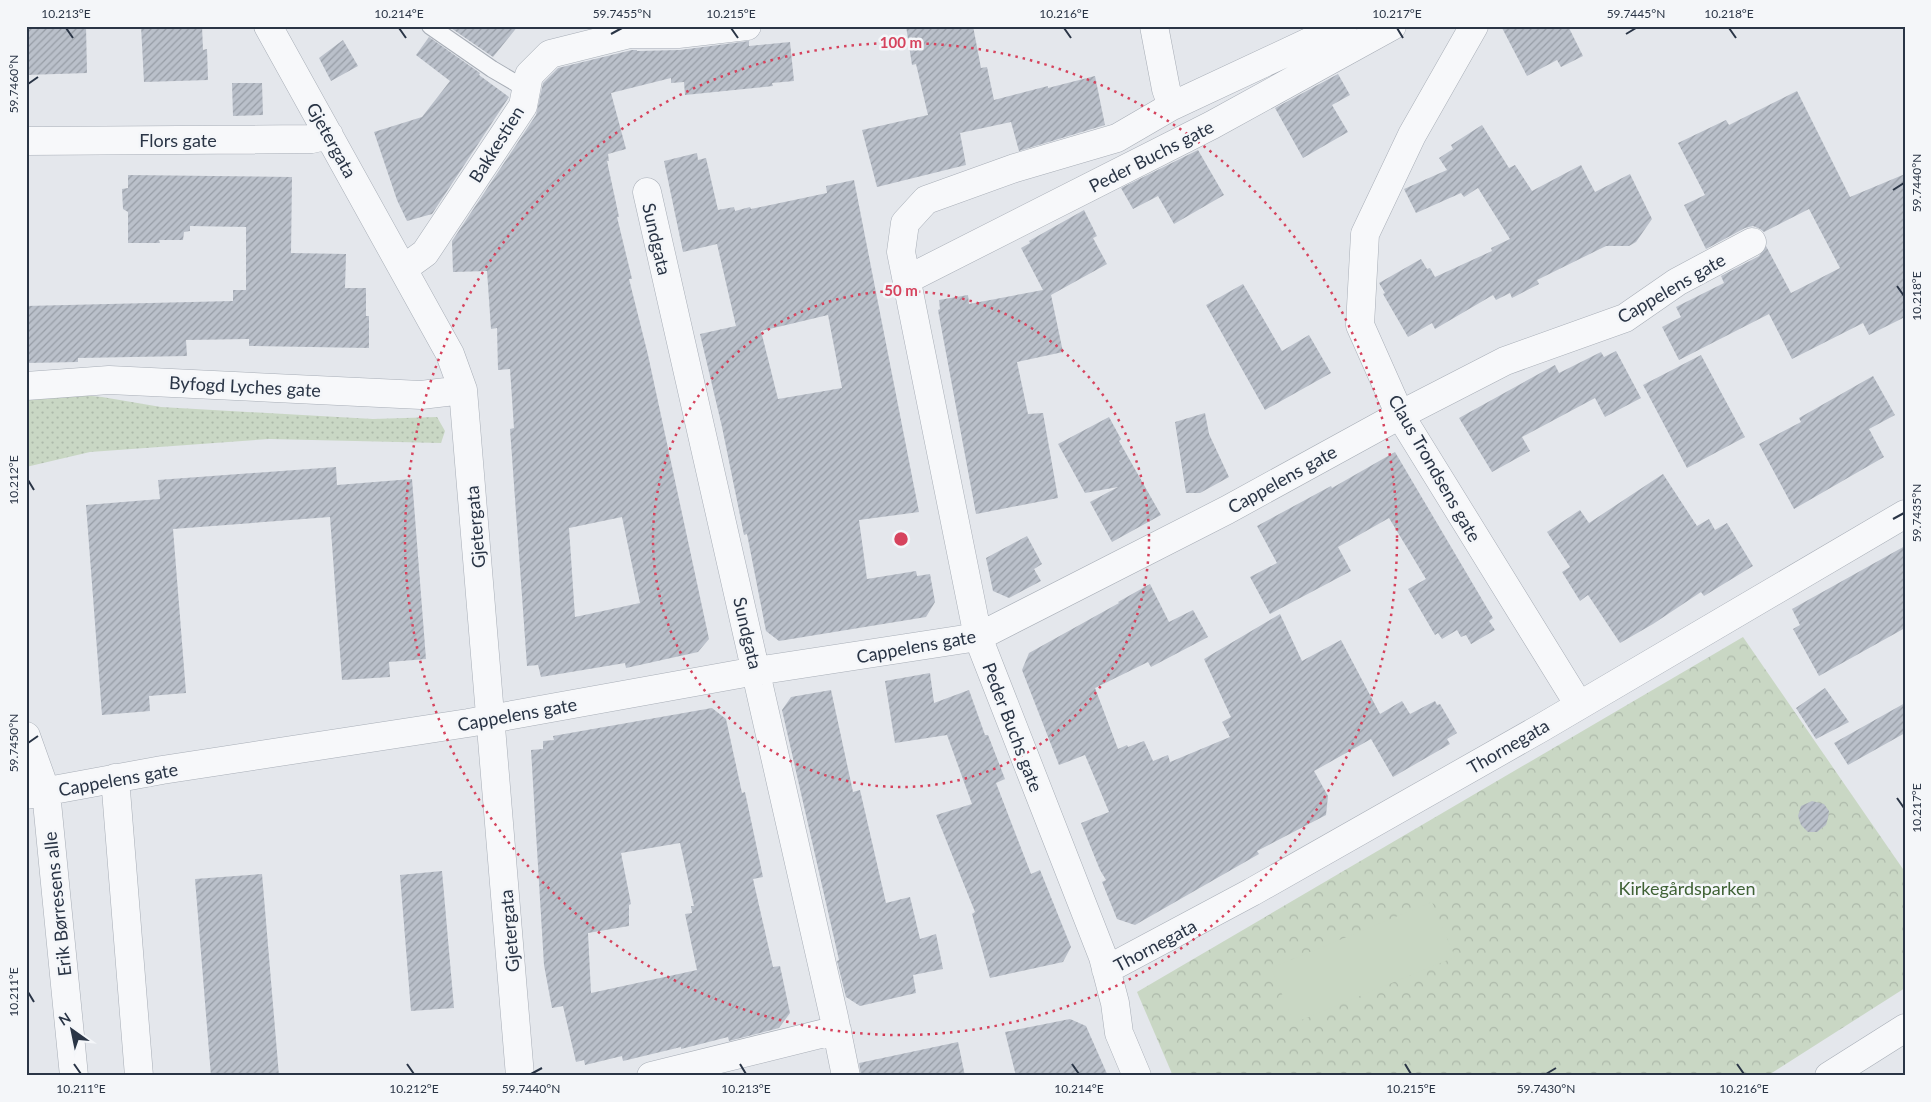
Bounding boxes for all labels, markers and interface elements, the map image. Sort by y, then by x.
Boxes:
text: 10.213°E [41,6,91,21]
text: 10.214°E [374,6,424,21]
text: 59.7455°N [593,6,651,21]
text: 10.215°E [706,6,756,21]
text: 10.216°E [1039,6,1089,21]
text: 10.217°E [1372,6,1422,21]
text: 59.7445°N [1607,6,1665,21]
text: 10.218°E [1704,6,1754,21]
text: 100 m [880,33,922,51]
text: 59.7460°N [6,55,21,113]
street label: Gjetergata [302,99,362,181]
street label: Bakkestien [464,102,528,186]
street label: Peder Buchs gate [1085,115,1217,197]
street label: Flors gate [139,129,217,151]
text: 59.7440°N [1909,154,1924,212]
street label: Sundgata [638,201,676,277]
street label: Cappelens gate [1613,248,1729,328]
text: 10.218°E [1909,271,1924,321]
text: 50 m [884,281,918,299]
street label: Byfogd Lyches gate [169,371,321,401]
street label: Claus Trondsens gate [1384,391,1486,545]
street label: Cappelens gate [1224,440,1340,518]
text: 10.212°E [6,455,21,505]
text: 59.7435°N [1909,484,1924,542]
street label: Gjetergata [460,485,490,569]
centre of rings [892,530,910,548]
street label: Sundgata [729,595,767,671]
street label: Cappelens gate [855,625,977,667]
street label: Peder Buchs gate [978,659,1048,795]
street label: Cappelens gate [456,693,578,735]
text: 59.7450°N [6,714,21,772]
street label: Thornegata [1463,714,1553,778]
street label: Cappelens gate [57,758,179,800]
text: 10.217°E [1909,783,1924,833]
street label: Erik Børresens alle [38,831,76,977]
park label: Kirkegårdsparken [1618,877,1756,899]
street label: Gjetergata [494,889,524,973]
street label: Thornegata [1110,914,1200,976]
text: 10.211°E [6,967,21,1017]
north arrow [48,1004,98,1054]
text: N [55,1009,74,1029]
text: 10.211°E [56,1081,106,1096]
text: 10.212°E [389,1081,439,1096]
text: 59.7440°N [502,1081,560,1096]
text: 10.213°E [721,1081,771,1096]
text: 10.214°E [1054,1081,1104,1096]
text: 10.215°E [1386,1081,1436,1096]
text: 59.7430°N [1517,1081,1575,1096]
text: 10.216°E [1719,1081,1769,1096]

